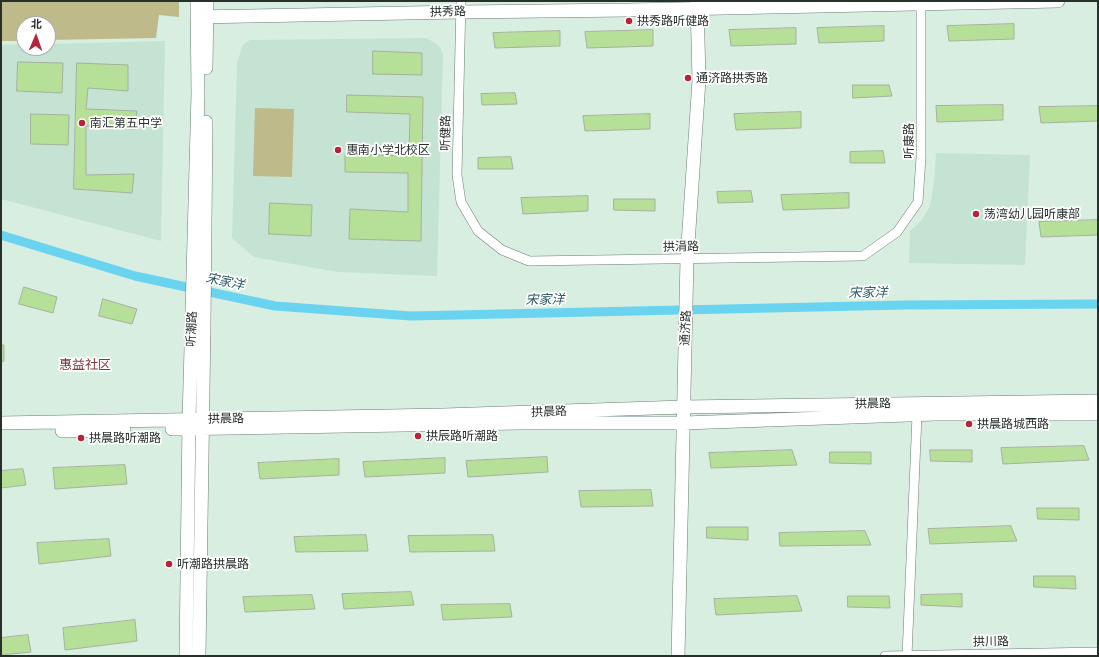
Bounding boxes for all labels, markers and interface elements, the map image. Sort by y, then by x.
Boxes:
street label: 拱秀路 [430,4,466,20]
place label: 拱秀路听健路 [637,14,709,28]
north arrow [16,16,56,56]
marker: 拱秀路听健路 [624,16,634,26]
text: 北 [31,18,42,31]
place label: 通济路拱秀路 [696,71,768,85]
marker: 通济路拱秀路 [683,73,693,83]
street label: 听健路 [438,115,454,151]
place label: 南汇第五中学 [90,116,162,130]
marker: 南汇第五中学 [77,118,87,128]
street label: 听康路 [902,123,916,159]
place label: 惠南小学北校区 [346,143,430,157]
marker: 惠南小学北校区 [333,145,343,155]
place label: 荡湾幼儿园听康部 [984,207,1080,221]
marker: 荡湾幼儿园听康部 [971,209,981,219]
street label: 拱涓路 [663,239,699,255]
water label: 宋家洋 [204,270,246,294]
water label: 宋家洋 [848,285,888,301]
water label: 宋家洋 [525,292,565,308]
street label: 通济路 [678,310,694,346]
street label: 听潮路 [184,311,200,347]
district label: 惠益社区 [59,357,111,373]
street label: 拱晨路 [855,396,891,412]
street label: 拱晨路 [531,404,567,420]
street label: 拱晨路 [208,411,244,427]
place label: 拱晨路城西路 [977,417,1049,431]
marker: 拱晨路城西路 [964,419,974,429]
place label: 拱辰路听潮路 [426,429,498,443]
place label: 拱晨路听潮路 [89,431,161,445]
marker: 拱辰路听潮路 [413,431,423,441]
marker: 拱晨路听潮路 [76,433,86,443]
place label: 听潮路拱晨路 [177,557,249,571]
marker: 听潮路拱晨路 [164,559,174,569]
street label: 拱川路 [973,634,1009,650]

